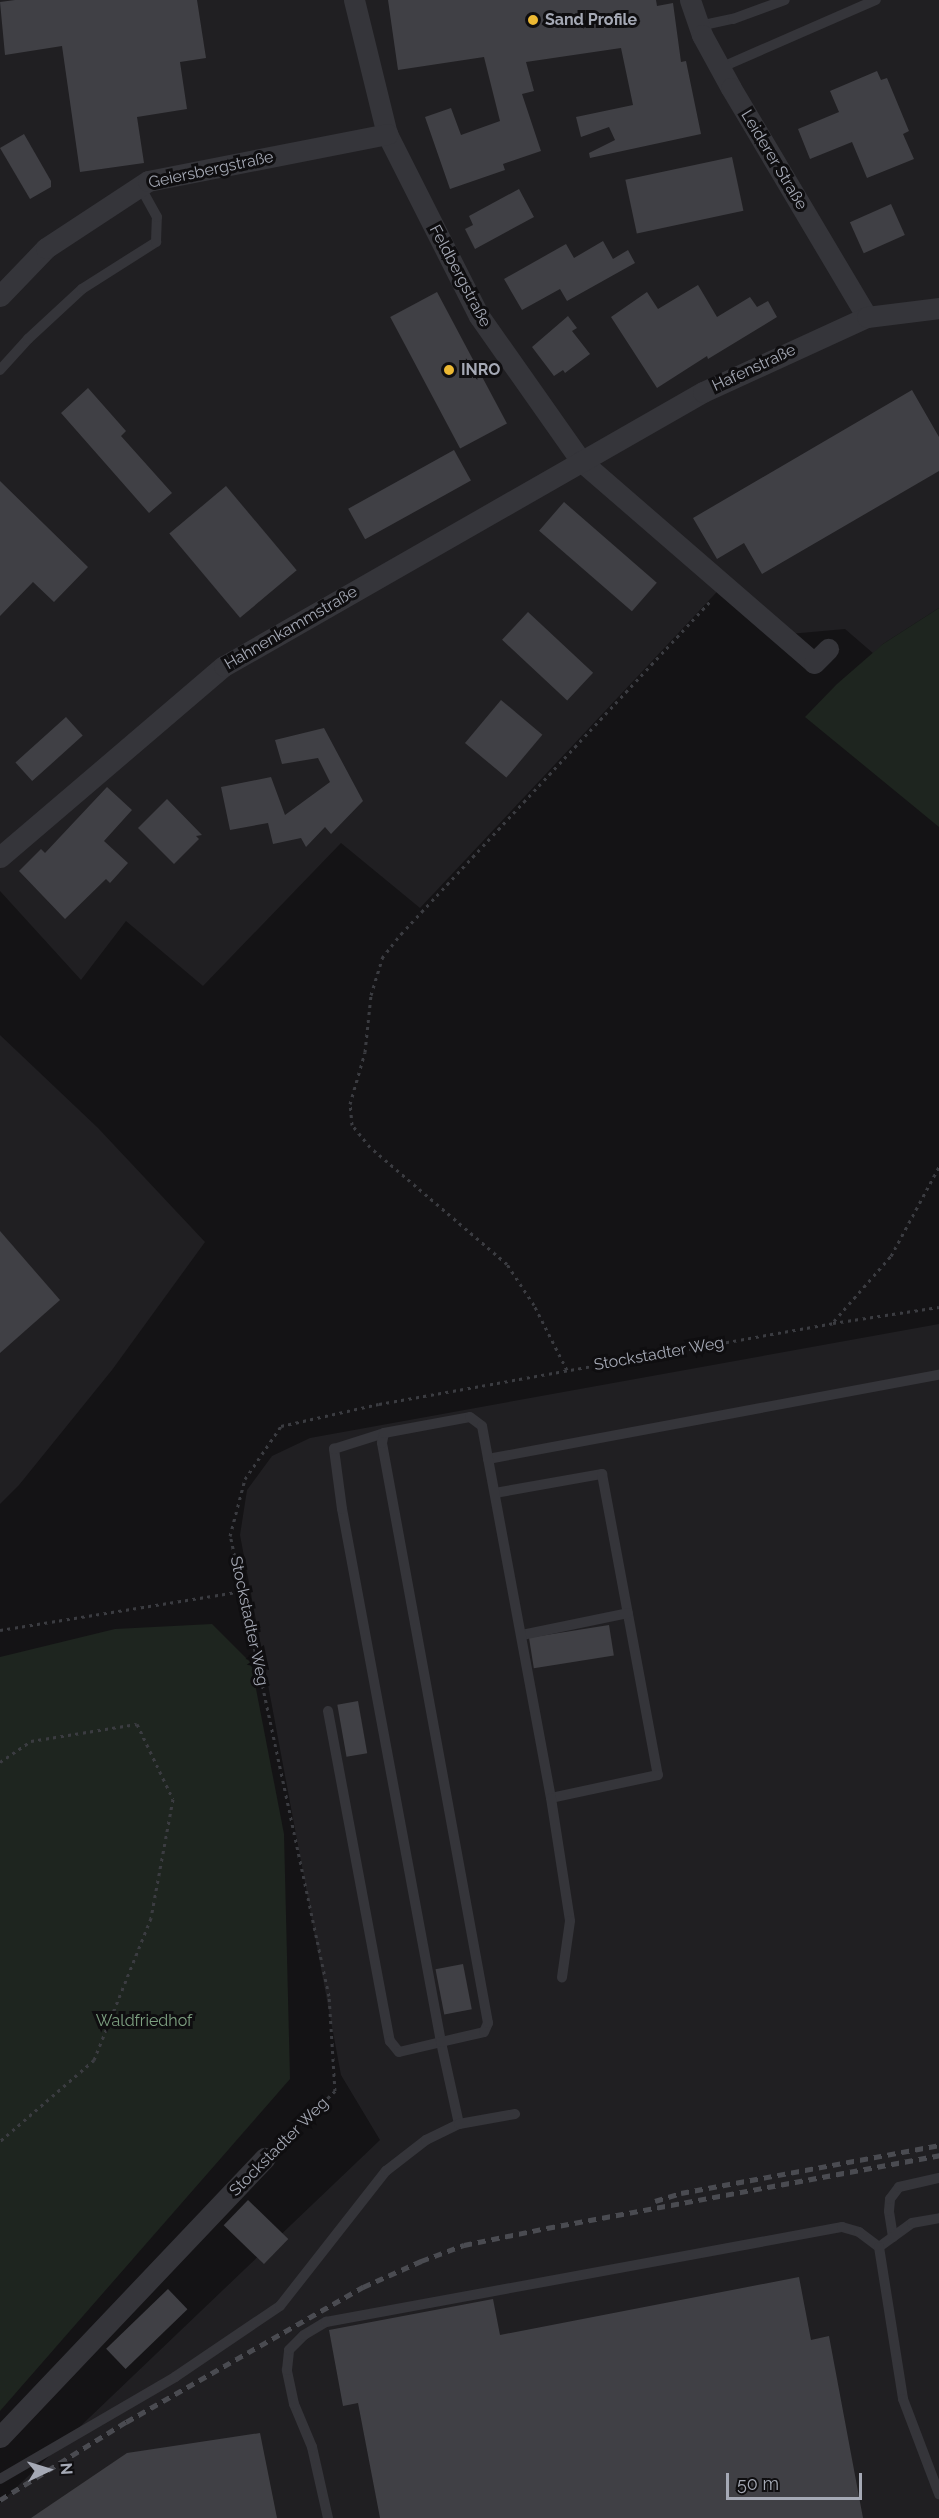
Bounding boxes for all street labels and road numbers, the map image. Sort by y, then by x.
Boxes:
street label: Leiderer Straße [737,107,811,213]
street label: Geiersbergstraße [147,147,275,193]
street label: Feldbergstraße [425,222,495,330]
street label: Hafenstraße [709,340,799,396]
street label: Hahnenkammstraße [221,582,361,674]
street label: Stockstadter Weg [592,1333,726,1375]
street label: Stockstadter Weg [226,1554,272,1688]
street label: Stockstadter Weg [225,2093,333,2201]

